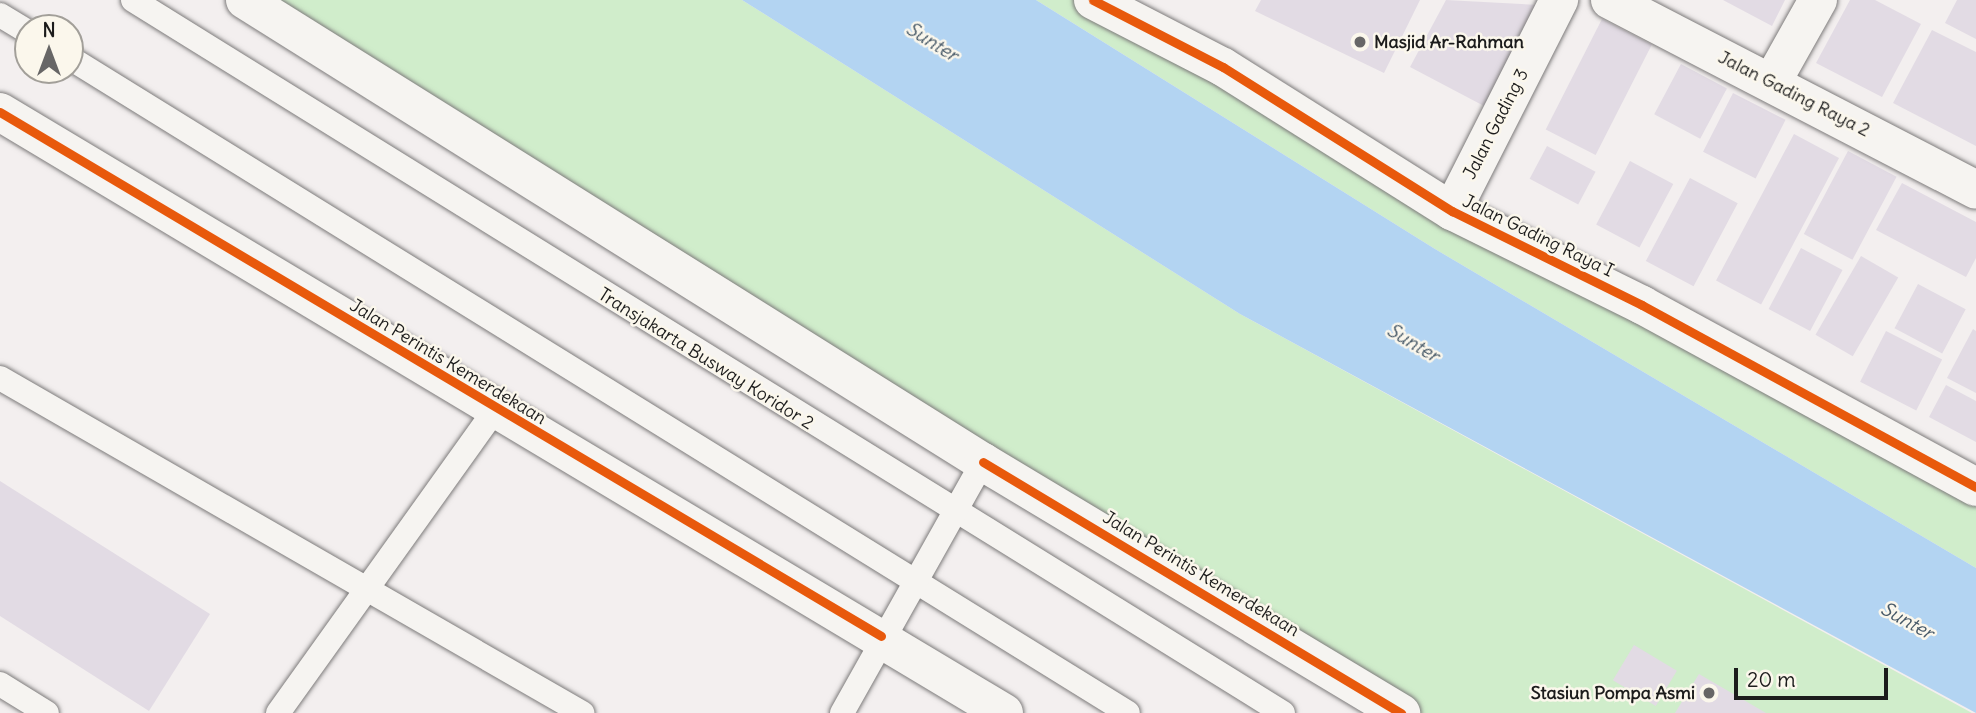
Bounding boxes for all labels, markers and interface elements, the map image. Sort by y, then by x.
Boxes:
north arrow [14,14,84,84]
water label: Sunter [902,17,962,67]
text: N [42,18,56,42]
place label: Masjid Ar-Rahman [1374,31,1524,53]
marker: Masjid Ar-Rahman [1352,34,1368,50]
street label: Jalan Gading Raya 2 [1715,46,1873,142]
street label: Jalan Gading 3 [1459,65,1533,183]
street label: Jalan Gading Raya I [1459,190,1617,282]
street label: Transjakarta Busway Koridor 2 [594,284,818,434]
street label: Jalan Perintis Kemerdekaan [346,295,550,429]
water label: Sunter [1383,319,1443,367]
street label: Jalan Perintis Kemerdekaan [1099,507,1303,641]
water label: Sunter [1877,597,1937,645]
scale bar [1738,654,1892,698]
text: 20 m [1747,666,1796,693]
place label: Stasiun Pompa Asmi [1531,682,1695,704]
marker: Stasiun Pompa Asmi [1701,685,1717,701]

